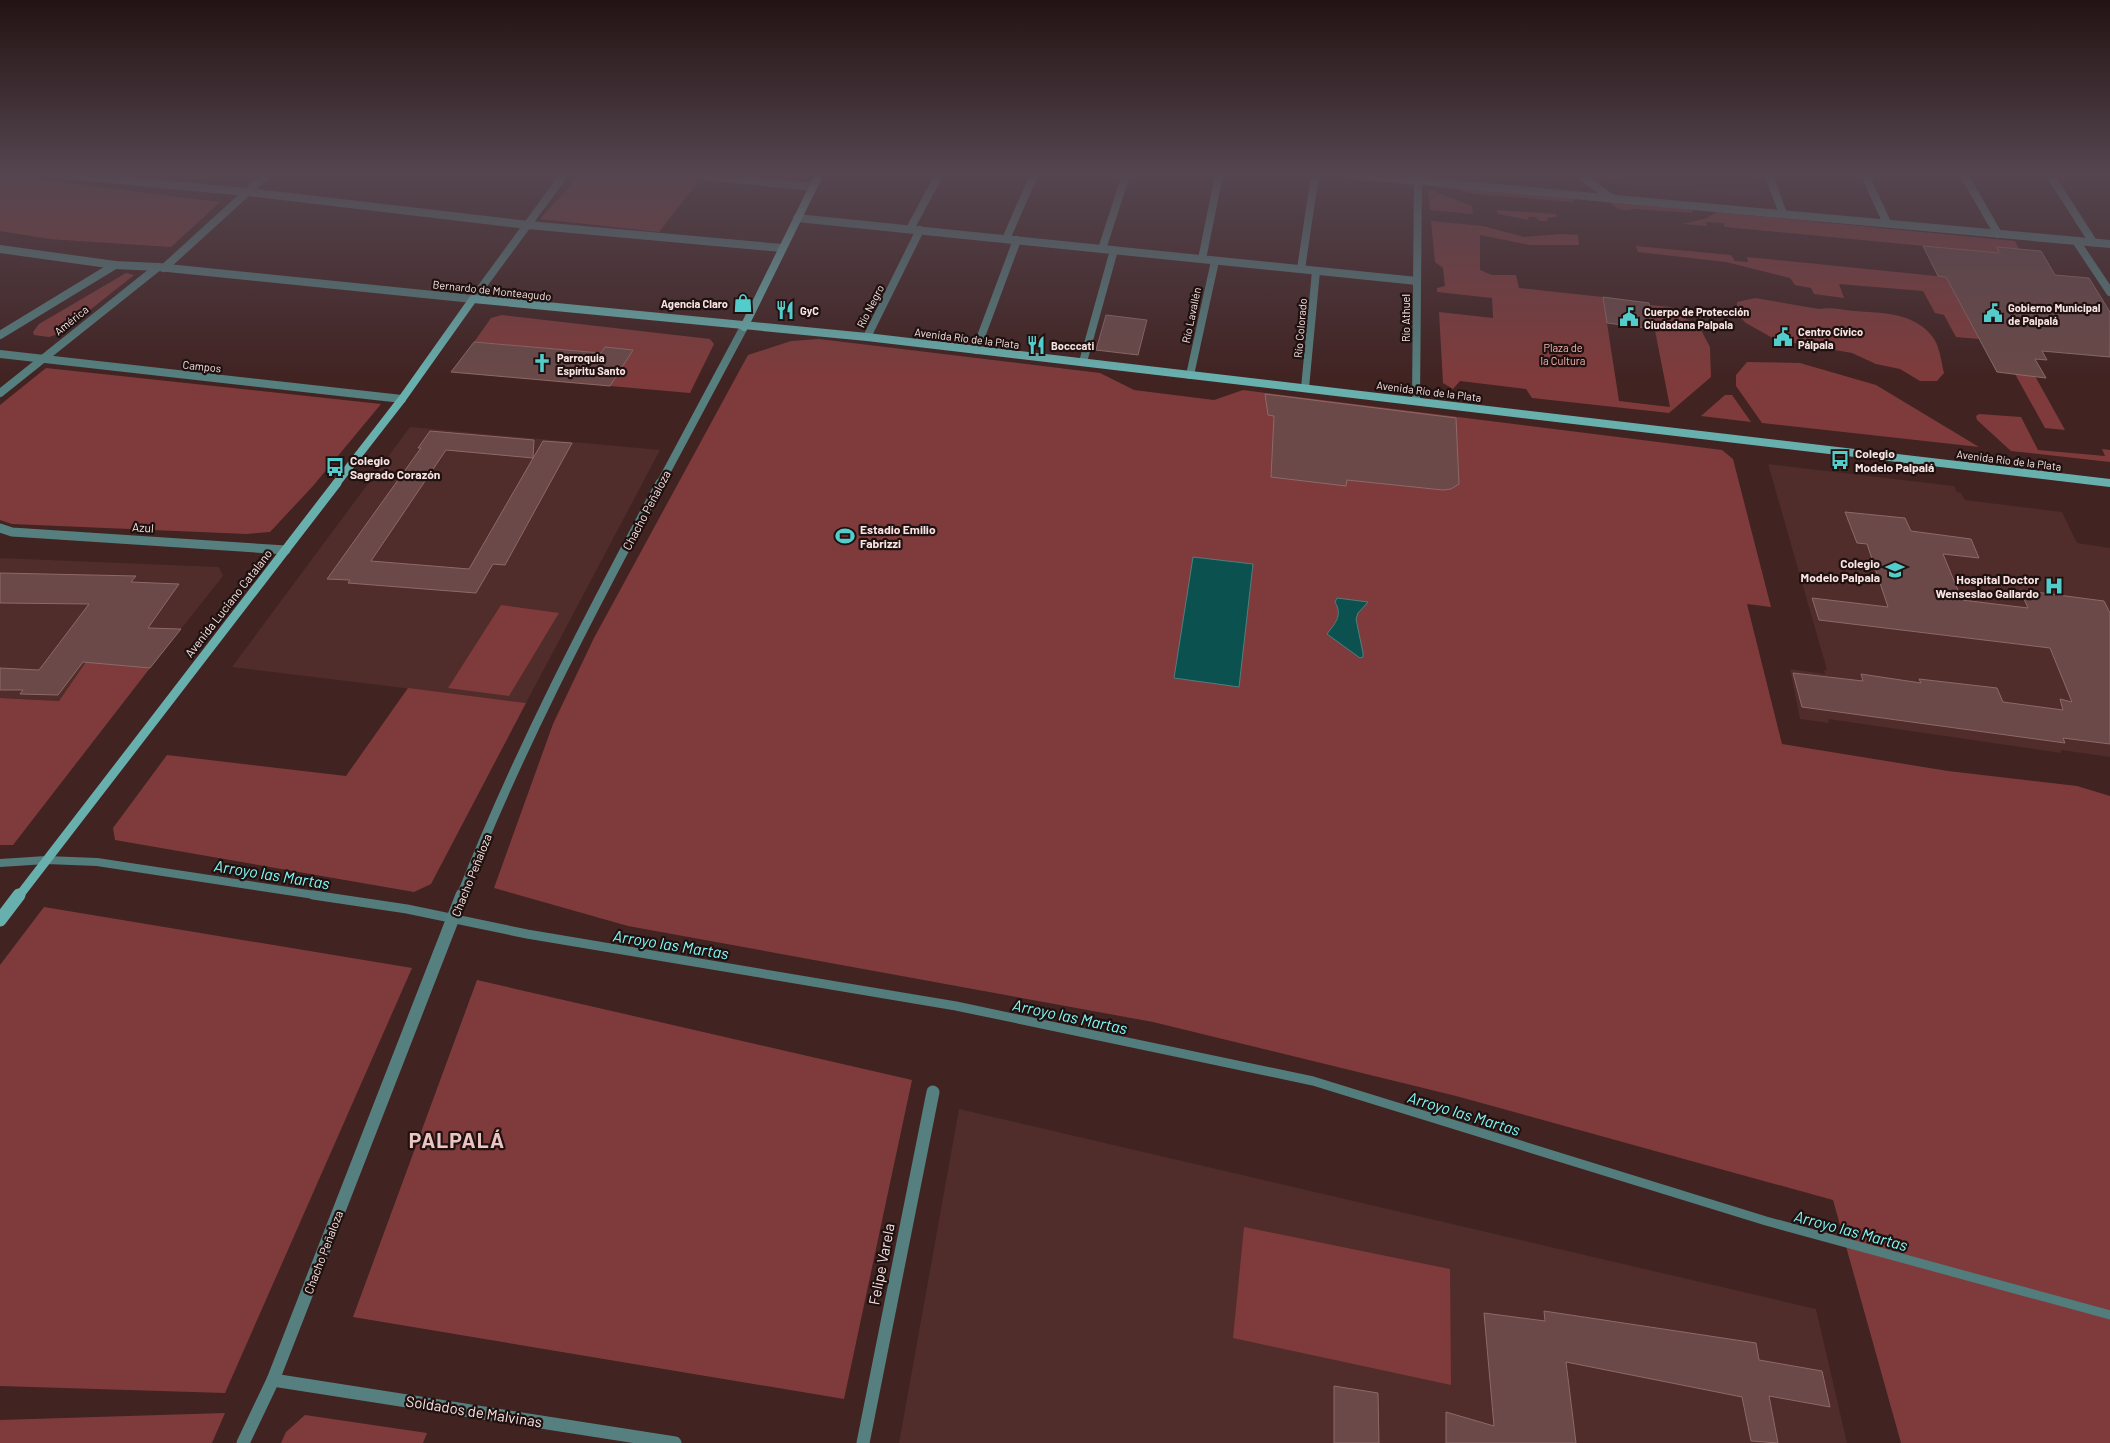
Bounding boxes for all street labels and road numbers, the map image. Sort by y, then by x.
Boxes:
street label: Bernardo de Monteagudo [432,277,552,303]
street label: Río Negro [854,282,886,330]
street label: Río Lavallén [1179,286,1203,344]
street label: Río Athuel [1399,294,1412,342]
street label: Río Colorado [1291,298,1309,358]
street label: América [51,302,91,338]
street label: Avenida Río de la Plata [914,325,1020,351]
street label: Campos [182,358,222,374]
street label: Avenida Río de la Plata [1376,378,1482,404]
street label: Avenida Río de la Plata [1956,447,2062,473]
street label: Chacho Peñaloza [619,468,673,552]
street label: Azul [132,519,154,535]
street label: Avenida Luciano Catalano [182,546,274,660]
street label: Chacho Peñaloza [448,832,494,918]
street label: Chacho Peñaloza [301,1208,345,1296]
street label: Felipe Varela [864,1222,898,1306]
street label: Soldados de Malvinas [405,1391,543,1431]

